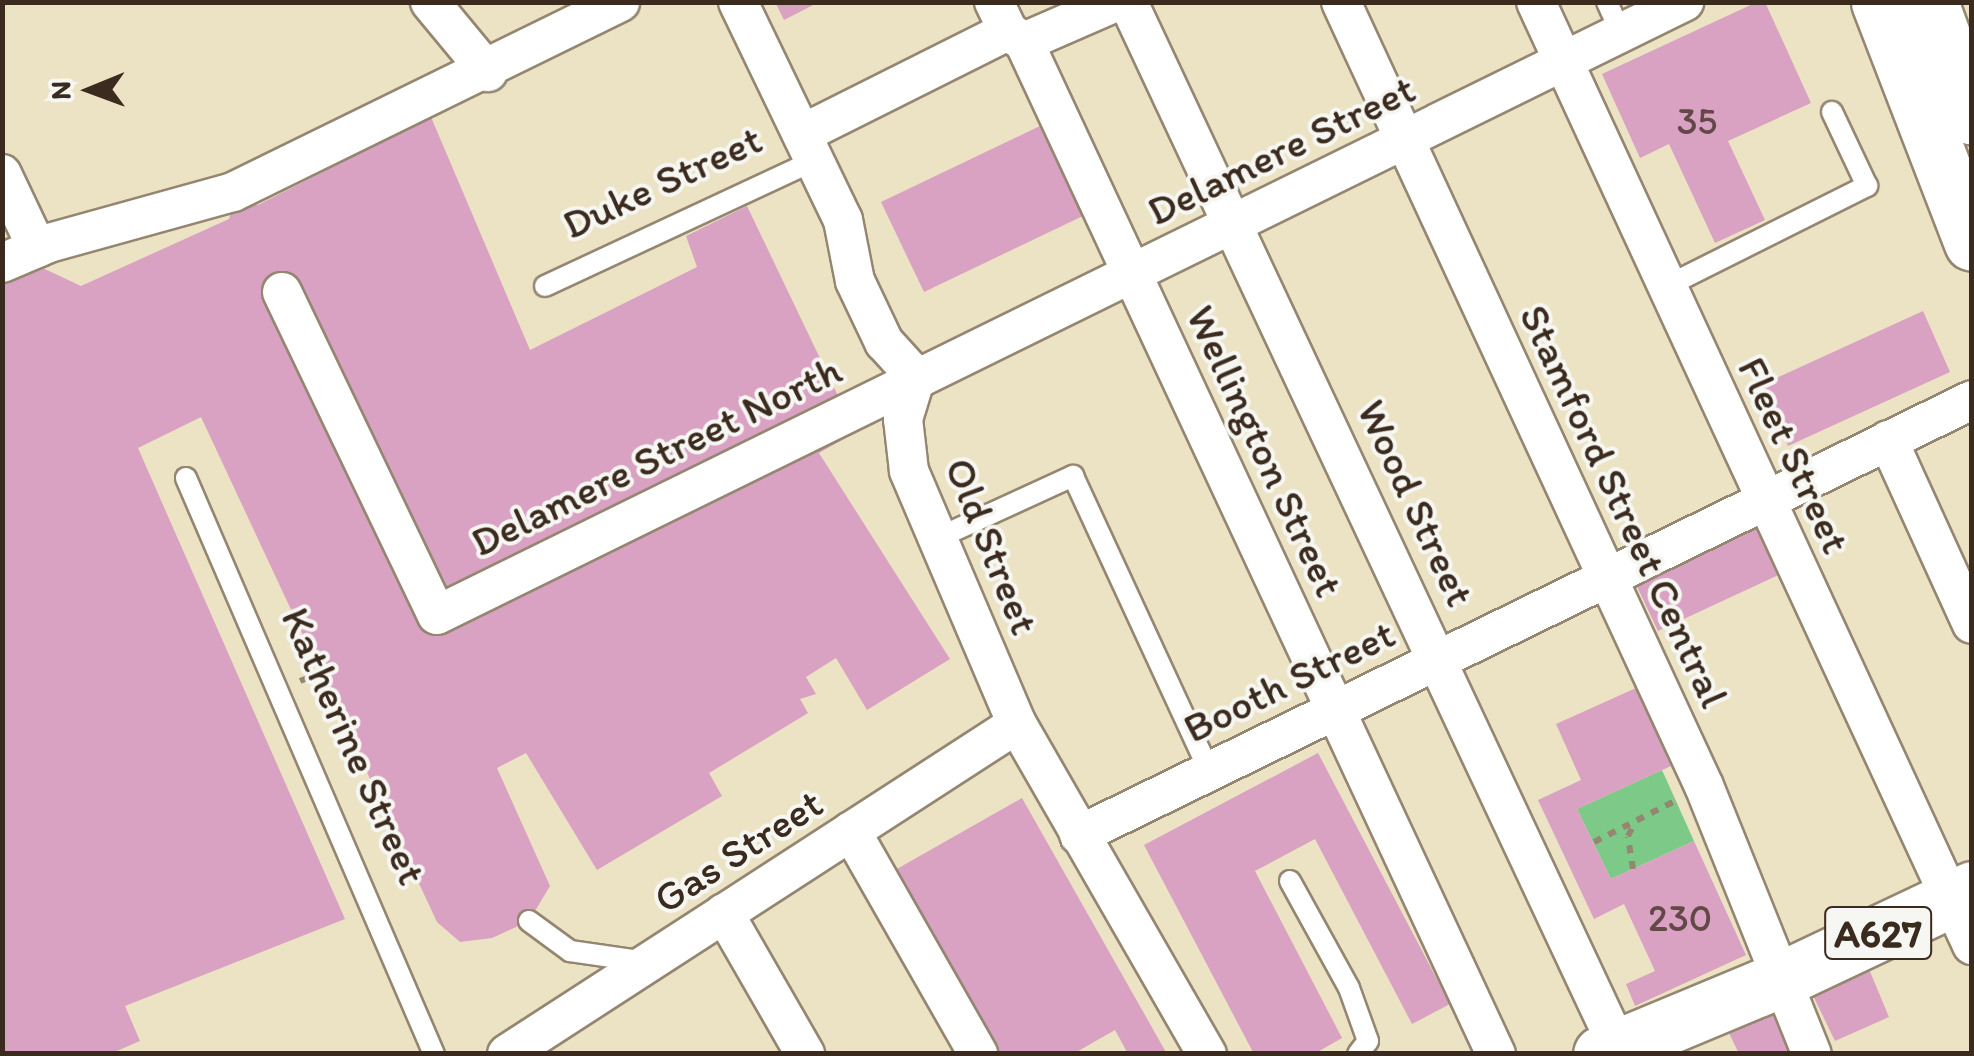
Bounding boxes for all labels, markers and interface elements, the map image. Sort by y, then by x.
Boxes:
north arrow [40,40,140,140]
street label: Delamere Street [1139,63,1423,237]
text: N [43,81,77,100]
house number: 35 [1677,99,1717,145]
street label: Duke Street [555,114,769,250]
street label: Wellington Street [1175,297,1355,605]
street label: Stamford Street Central [1509,297,1739,715]
street label: Delamere Street North [463,344,849,568]
street label: Fleet Street [1727,349,1861,561]
street label: Wood Street [1346,392,1486,614]
street label: Old Street [934,451,1050,641]
street label: Katherine Street [271,600,437,892]
street label: Booth Street [1176,608,1402,754]
street label: Gas Street [645,778,831,924]
house number: 230 [1648,896,1712,942]
road number: A627 [1823,898,1933,968]

